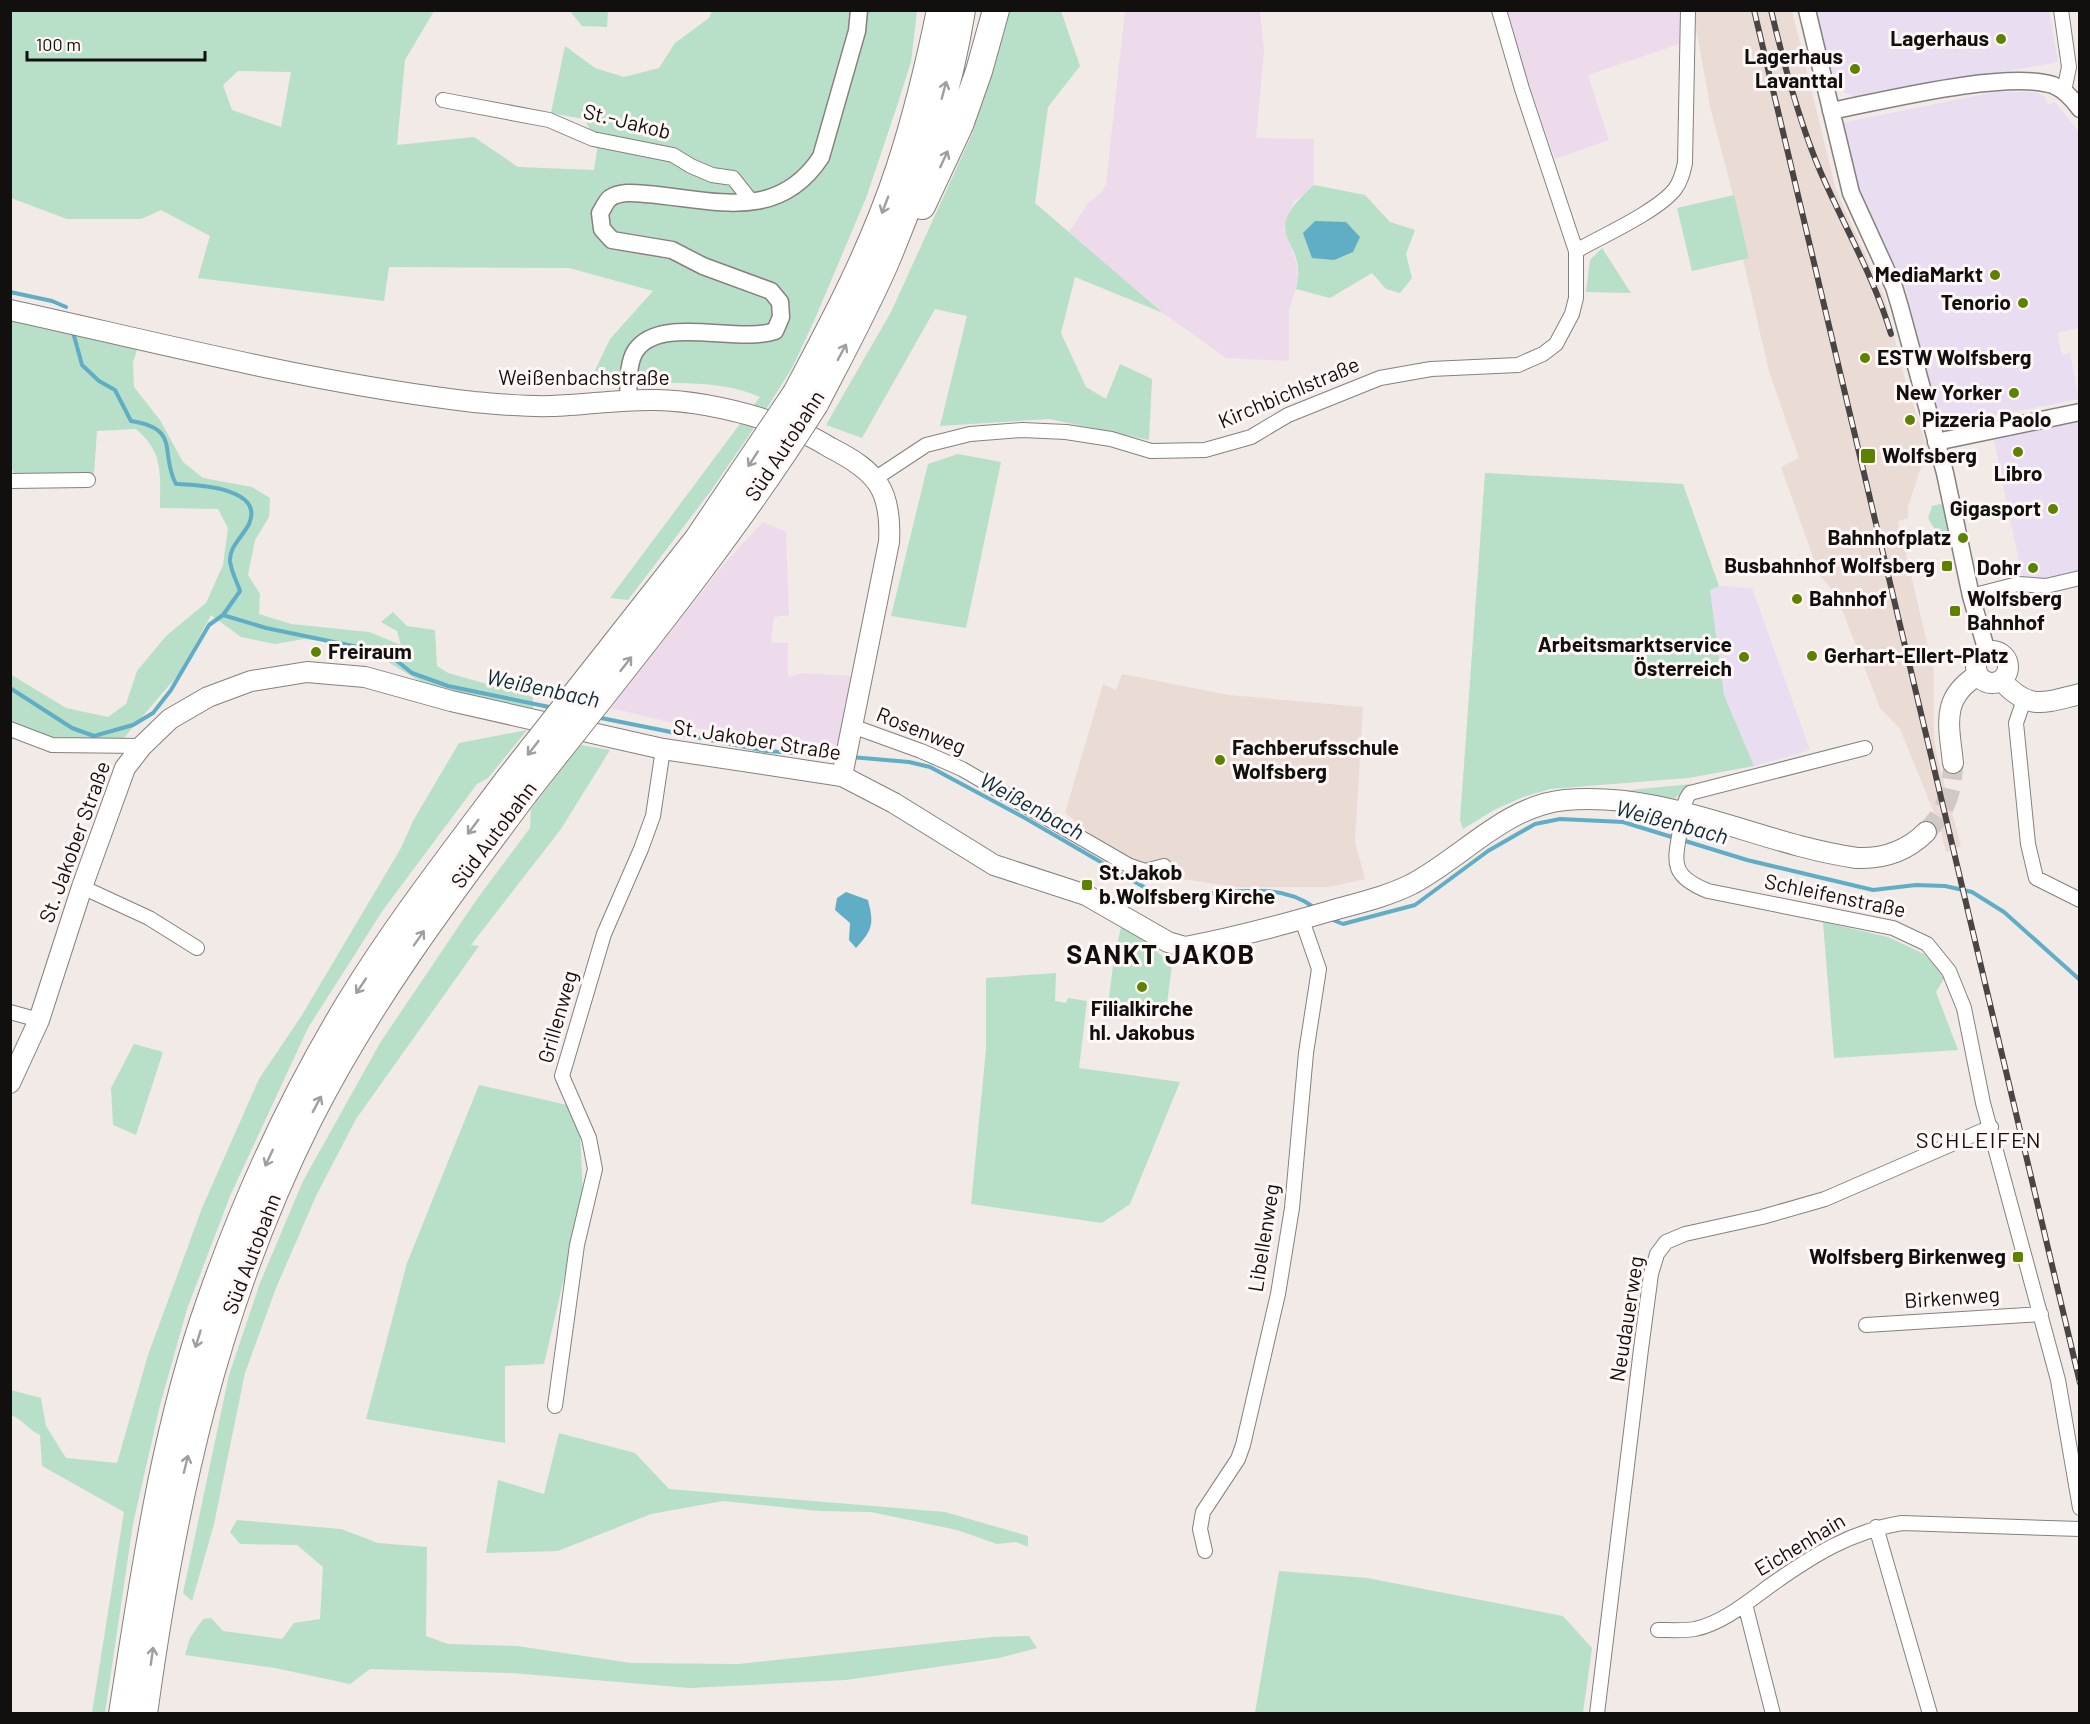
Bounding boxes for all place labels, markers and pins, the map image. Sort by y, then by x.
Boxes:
place label: Lagerhaus [1890,25,1989,50]
marker: Lagerhaus [1994,32,2008,46]
place label: Lagerhaus Lavanttal [1744,43,1843,92]
marker: Lagerhaus Lavanttal [1848,62,1862,76]
place label: MediaMarkt [1875,261,1983,286]
marker: MediaMarkt [1988,268,2002,282]
place label: Tenorio [1941,289,2011,314]
marker: Tenorio [2016,296,2030,310]
place label: ESTW Wolfsberg [1877,344,2031,369]
marker: ESTW Wolfsberg [1858,351,1872,365]
place label: New Yorker [1896,379,2002,404]
marker: New Yorker [2007,386,2021,400]
place label: Pizzeria Paolo [1922,406,2051,431]
marker: Pizzeria Paolo [1903,413,1917,427]
place label: Wolfsberg [1882,442,1977,467]
marker: Libro [2011,445,2025,459]
marker: Wolfsberg [1859,447,1877,465]
place label: Libro [1994,460,2042,485]
place label: Gigasport [1950,495,2041,520]
marker: Gigasport [2046,502,2060,516]
place label: Bahnhofplatz [1827,524,1951,549]
marker: Bahnhofplatz [1956,531,1970,545]
place label: Busbahnhof Wolfsberg [1724,552,1935,577]
place label: Dohr [1977,554,2021,579]
marker: Busbahnhof Wolfsberg [1940,559,1954,573]
marker: Dohr [2026,561,2040,575]
place label: Bahnhof [1809,585,1887,610]
place label: Wolfsberg Bahnhof [1967,585,2062,634]
marker: Bahnhof [1790,592,1804,606]
marker: Wolfsberg Bahnhof [1948,604,1962,618]
place label: Arbeitsmarktservice Österreich [1538,631,1732,680]
place label: Freiraum [328,638,412,663]
place label: Gerhart-Ellert-Platz [1824,642,2009,667]
marker: Freiraum [309,645,323,659]
marker: Gerhart-Ellert-Platz [1805,649,1819,663]
marker: Arbeitsmarktservice Österreich [1737,650,1751,664]
place label: Fachberufsschule Wolfsberg [1232,734,1399,783]
marker: Fachberufsschule Wolfsberg [1213,753,1227,767]
place label: St.Jakob b.Wolfsberg Kirche [1099,859,1275,908]
marker: St.Jakob b.Wolfsberg Kirche [1080,878,1094,892]
marker: Filialkirche hl. Jakobus [1135,980,1149,994]
place label: Filialkirche hl. Jakobus [1089,995,1195,1044]
place label: Wolfsberg Birkenweg [1809,1243,2006,1268]
marker: Wolfsberg Birkenweg [2011,1250,2025,1264]

